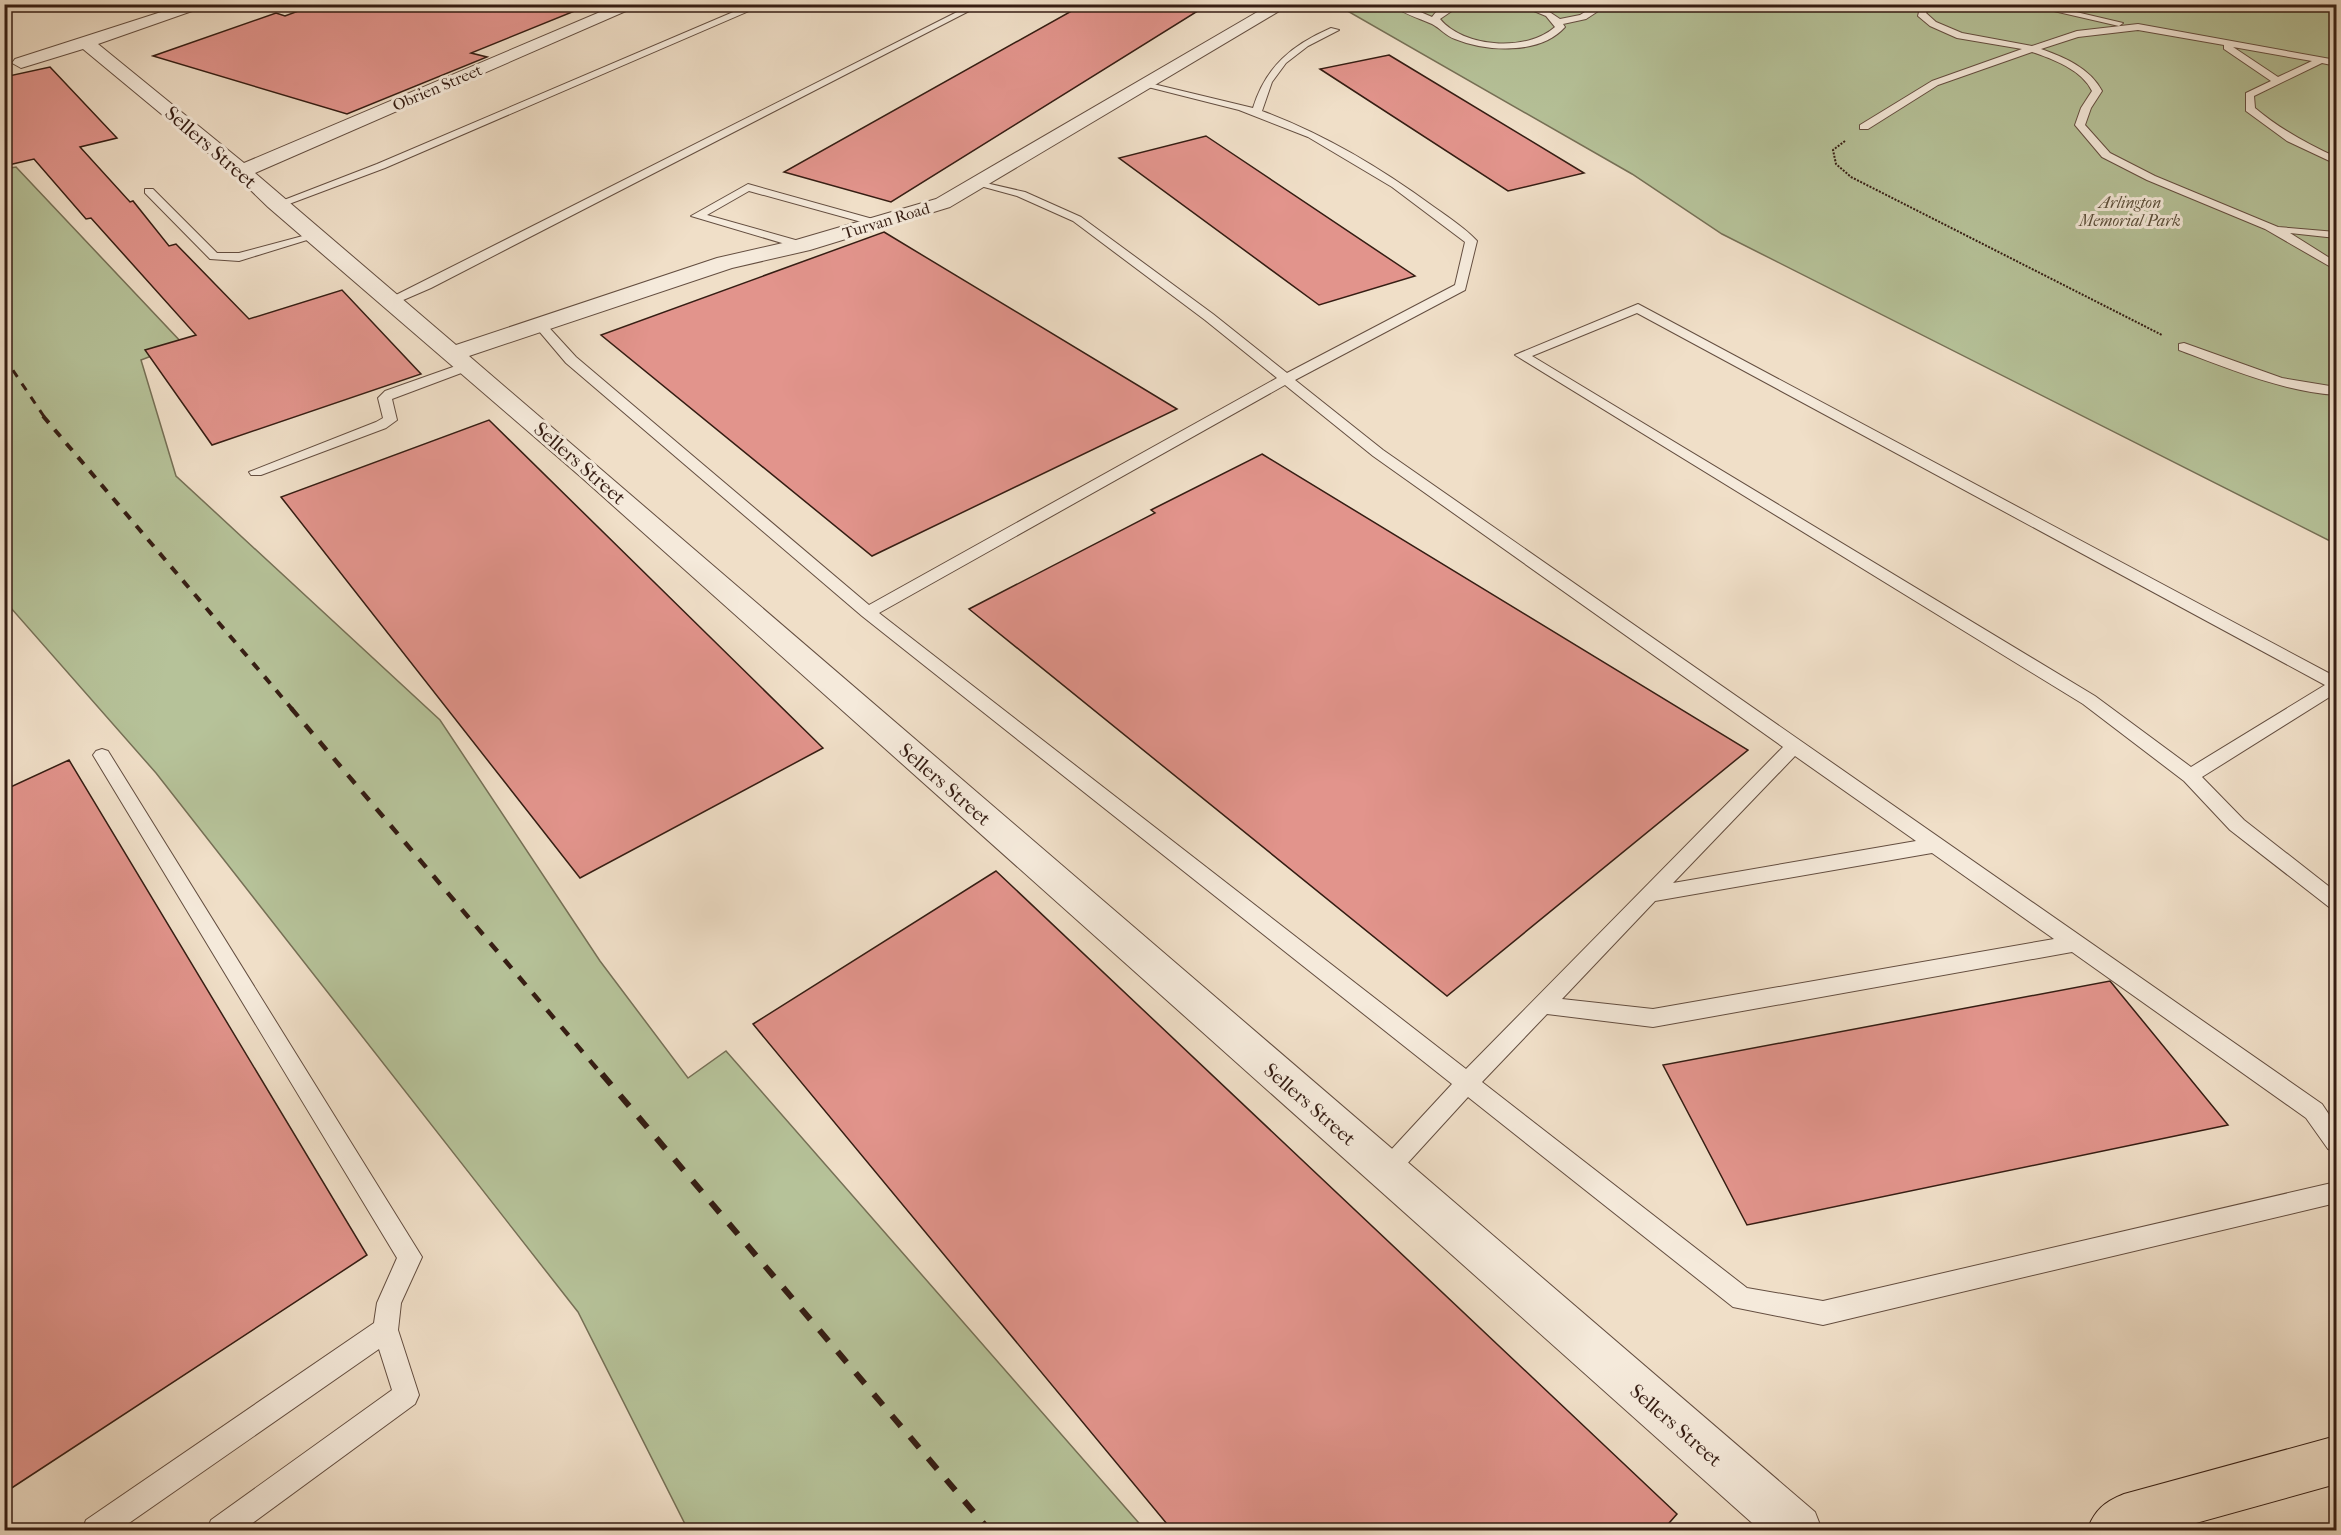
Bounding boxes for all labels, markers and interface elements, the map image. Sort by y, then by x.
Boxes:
street label: Obrien Street [390,60,485,115]
street label: Sellers Street [160,101,261,193]
park label: Arlington Memorial Park [2078,193,2181,230]
street label: Turvan Road [840,198,932,243]
street label: Sellers Street [529,417,630,509]
street label: Sellers Street [894,738,995,830]
street label: Sellers Street [1259,1058,1360,1150]
street label: Sellers Street [1625,1379,1726,1471]

